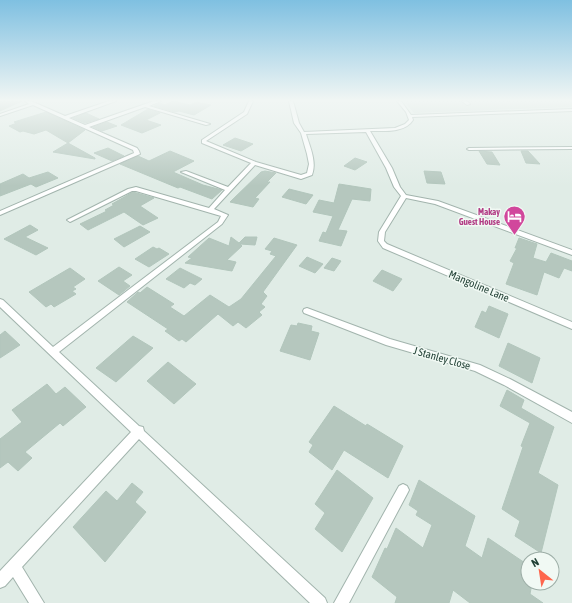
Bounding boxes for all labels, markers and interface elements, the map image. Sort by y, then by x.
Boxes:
hotel icon: Makay Guest House [502,204,528,237]
place label: Makay Guest House [459,207,500,227]
street label: Mangoline Lane [447,268,511,304]
street label: J Stanley Close [412,344,472,372]
north arrow [520,551,560,591]
text: N [529,556,541,569]

